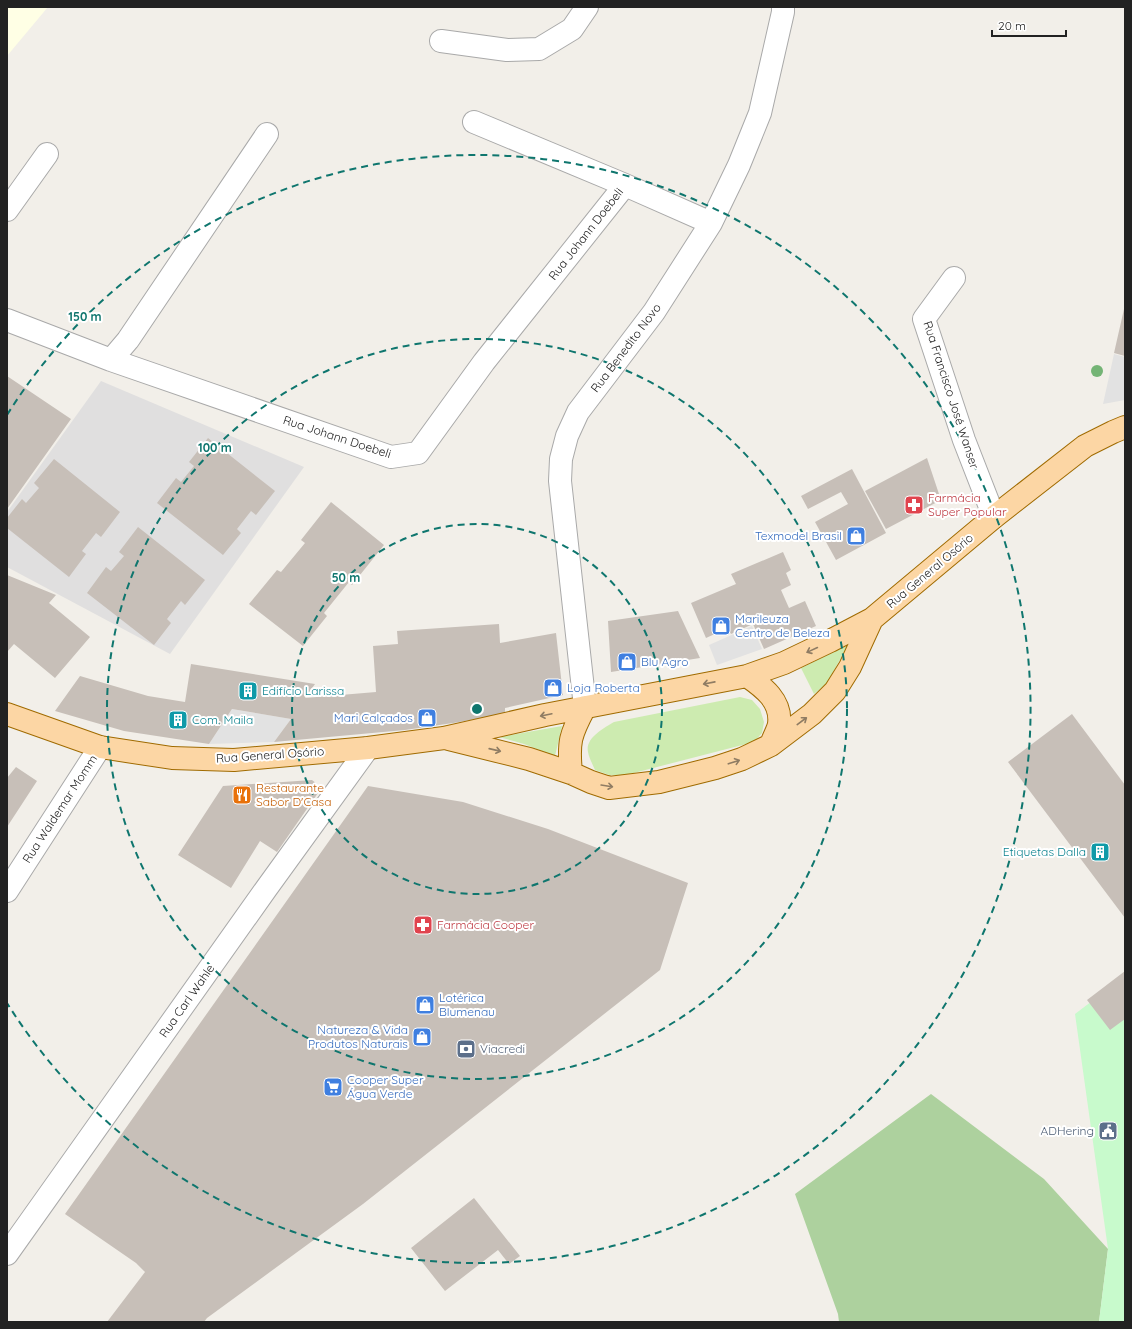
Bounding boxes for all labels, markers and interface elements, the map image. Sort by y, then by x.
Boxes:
scale bar [992,12,1066,38]
text: 20 m [998,18,1026,33]
street label: Rua Johann Doebeli [545,185,626,283]
street label: Rua Benedito Novo [587,300,664,395]
text: 150 m [68,309,102,324]
street label: Rua Francisco José Wanser [920,319,983,471]
street label: Rua Johann Doebeli [281,412,393,461]
text: 100 m [198,440,232,455]
place label: Farmácia Super Popular [928,490,1007,519]
pharmacy icon: Farmácia Super Popular [903,494,925,516]
shop icon: Texmodel Brasil [845,525,867,547]
place label: Texmodel Brasil [755,528,842,543]
street label: Rua General Osório [883,530,976,611]
text: 50 m [332,570,360,585]
place label: Marileuza Centro de Beleza [735,611,830,640]
shop icon: Marileuza Centro de Beleza [710,615,732,637]
one-way arrow [807,646,819,654]
shop icon: Blu Agro [616,651,638,673]
place label: Blu Agro [641,654,688,669]
shop icon: Loja Roberta [542,677,564,699]
one-way arrow [703,679,716,687]
building icon: Edifício Larissa [237,680,259,702]
place label: Loja Roberta [567,680,640,695]
place label: Edifício Larissa [262,683,344,698]
centre of rings [470,702,484,716]
shop icon: Mari Calçados [416,707,438,729]
building icon: Com. Maila [167,709,189,731]
place label: Mari Calçados [334,710,413,725]
one-way arrow [540,711,553,719]
place label: Com. Maila [192,712,253,727]
one-way arrow [797,717,808,726]
street label: Rua General Osório [215,743,325,766]
one-way arrow [489,747,502,754]
street label: Rua Waldemar Momm [19,752,100,866]
one-way arrow [727,758,740,765]
place label: Restaurante Sabor D'Casa [256,780,331,809]
one-way arrow [601,783,614,791]
restaurant icon: Restaurante Sabor D'Casa [231,784,253,806]
building icon: Etiquetas Dalla [1089,841,1111,863]
place label: Etiquetas Dalla [1003,844,1086,859]
pharmacy icon: Farmácia Cooper [412,914,434,936]
place label: Farmácia Cooper [437,917,534,932]
street label: Rua Carl Wahle [156,961,218,1040]
place label: Lotérica Blumenau [439,990,495,1019]
shop icon: Lotérica Blumenau [414,994,436,1016]
place label: Natureza & Vida Produtos Naturais [308,1022,408,1051]
shop icon: Natureza & Vida Produtos Naturais [411,1026,433,1048]
bank icon: Viacredi [455,1038,477,1060]
place label: Viacredi [480,1041,525,1056]
place label: Cooper Super Água Verde [347,1072,424,1101]
supermarket icon: Cooper Super Água Verde [322,1076,344,1098]
public building icon: ADHering [1097,1120,1119,1142]
place label: ADHering [1041,1123,1094,1138]

